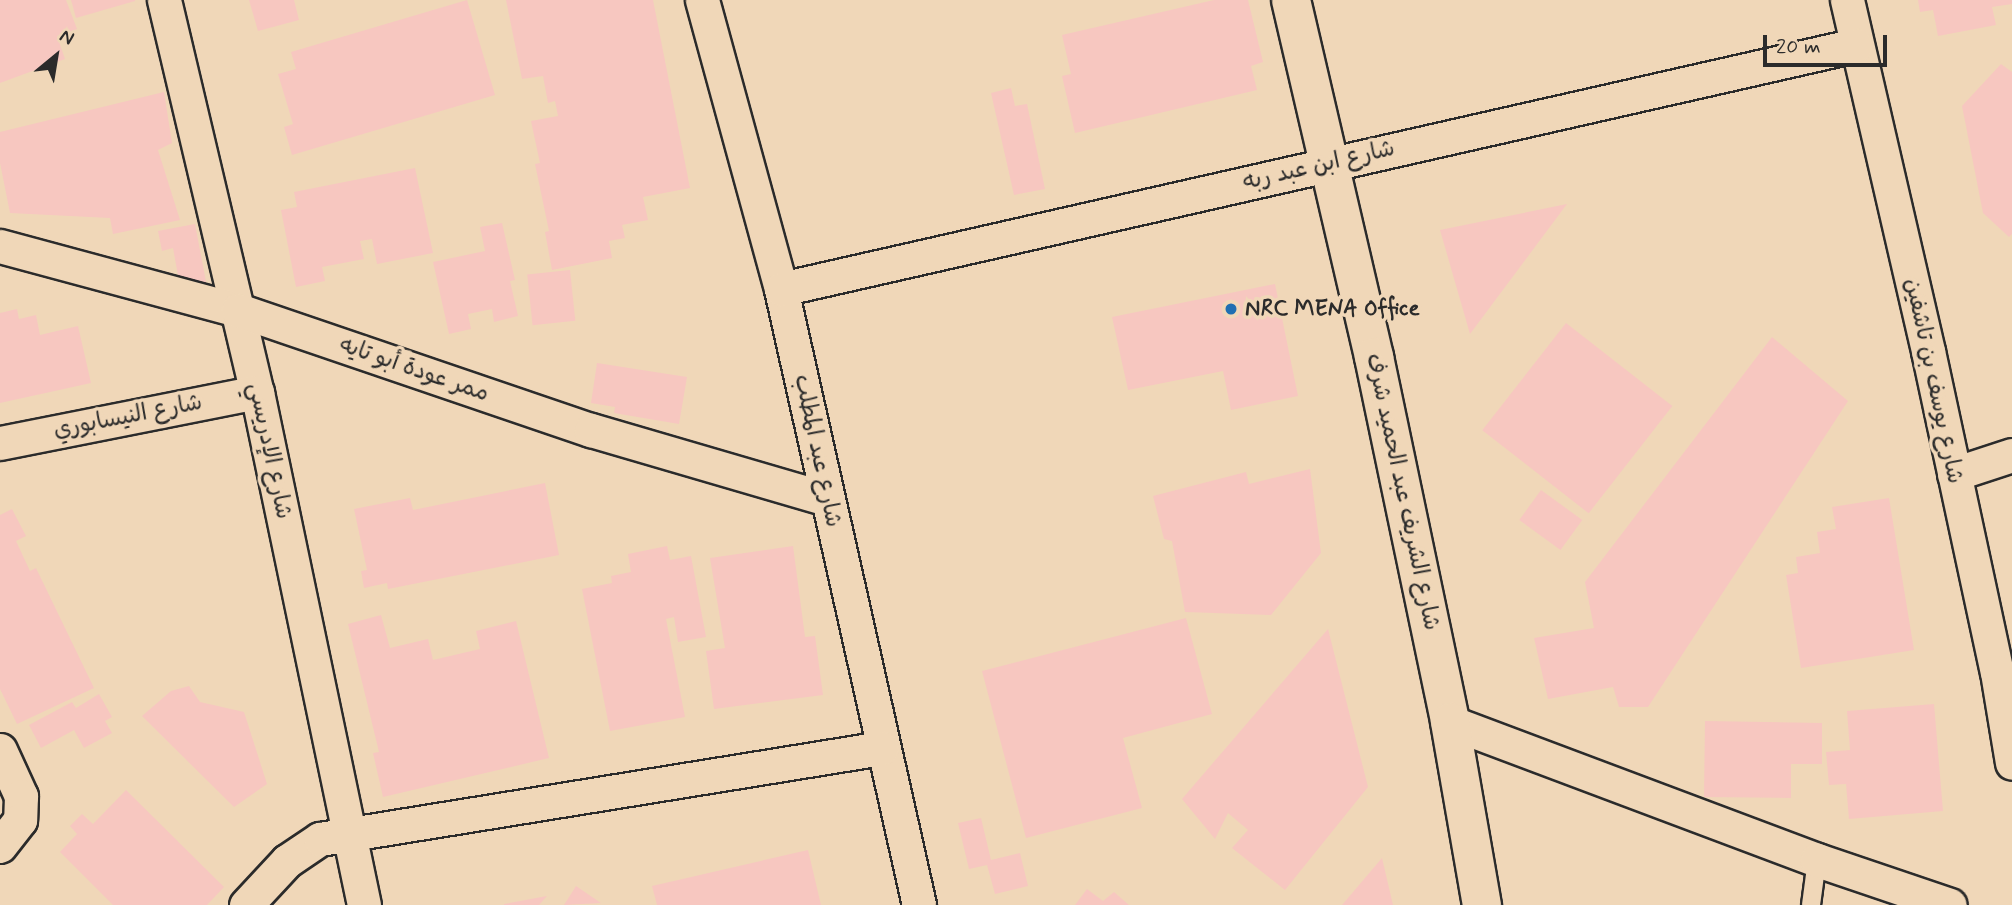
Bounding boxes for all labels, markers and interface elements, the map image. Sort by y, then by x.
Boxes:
north arrow [21,21,91,91]
scale bar [1767,21,1891,65]
text: N [55,23,78,51]
text: 20 m [1776,33,1821,61]
street label: شارع ابن عبد ربه [1240,135,1398,197]
street label: شارع يوسف بن تاشفين [1898,276,1968,486]
place label: NRC MENA Office [1245,295,1421,323]
marker: NRC MENA Office [1223,301,1239,317]
street label: ممر عودة أبو تايه [336,332,492,408]
street label: شارع الشريف عبد الحميد شرف [1359,351,1445,633]
street label: شارع عبد المطلب [787,372,847,530]
street label: شارع الإدريسي [241,380,297,522]
street label: شارع النيسابوري [51,389,205,445]

